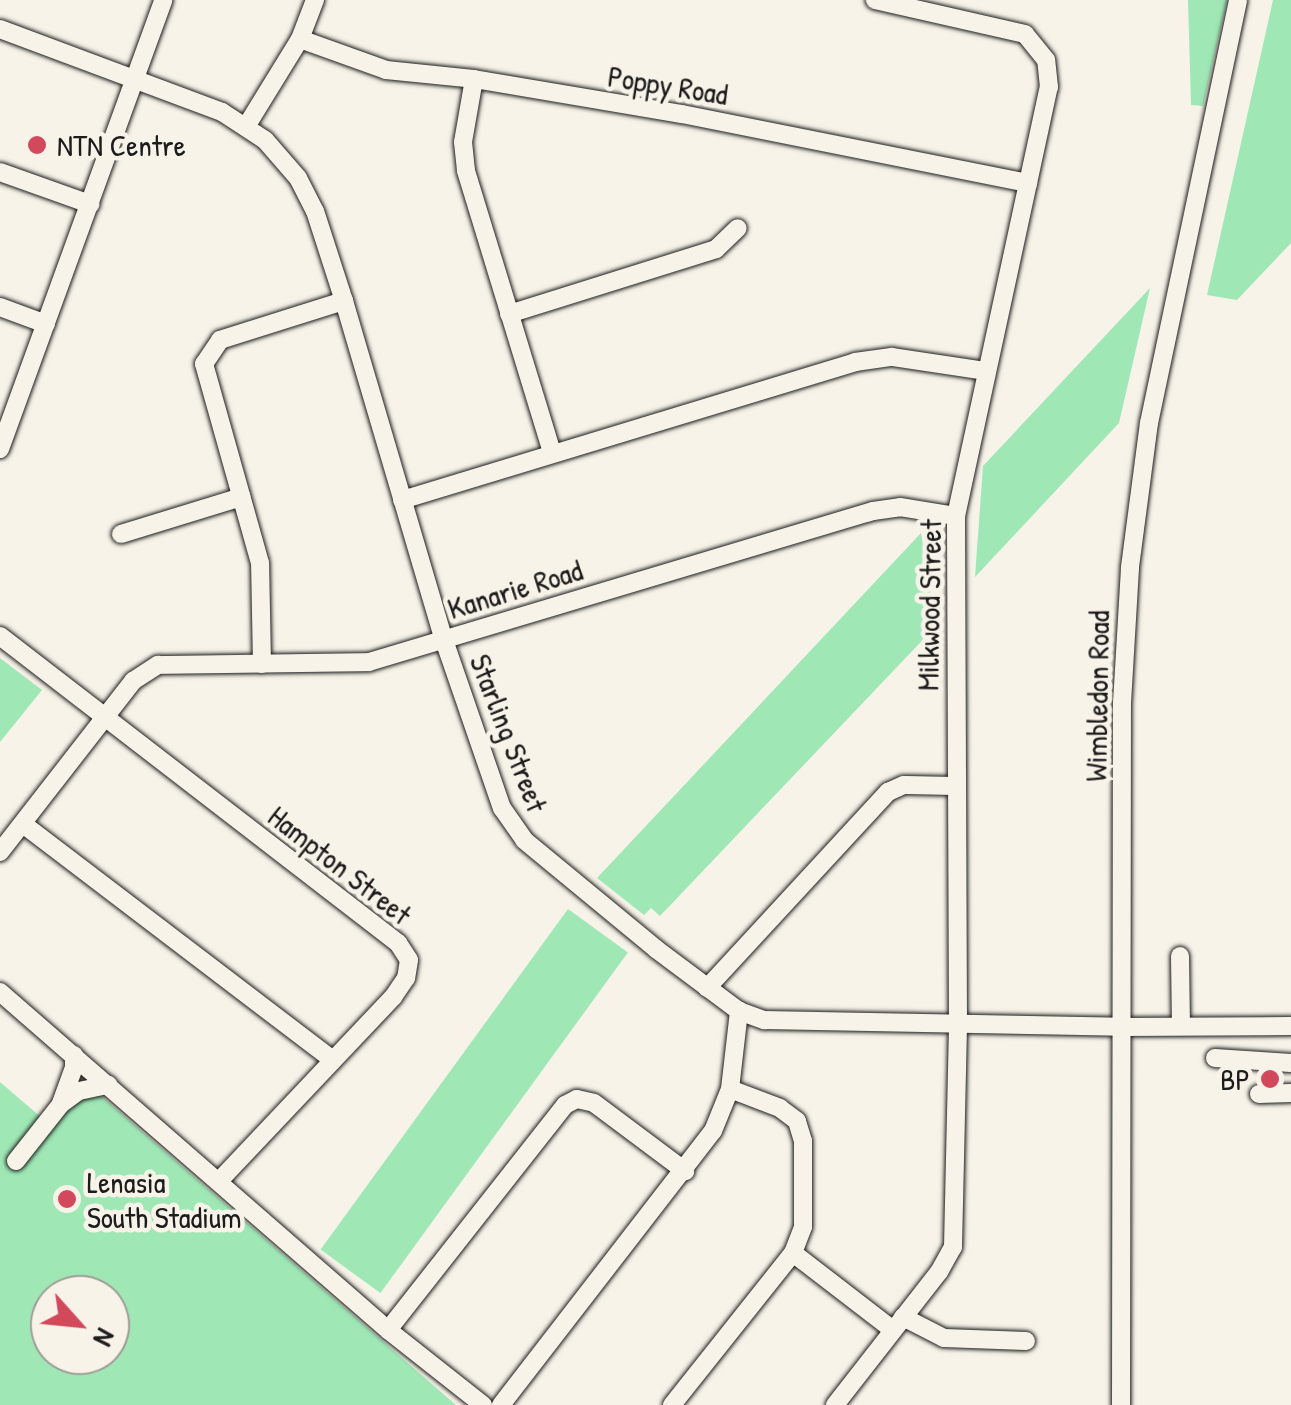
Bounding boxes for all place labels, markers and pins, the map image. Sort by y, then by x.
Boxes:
place label: NTN Centre [57,127,186,163]
marker: NTN Centre [26,134,48,156]
place label: BP [1220,1061,1250,1097]
marker: BP [1259,1068,1281,1090]
place label: Lenasia South Stadium [87,1164,241,1234]
marker: Lenasia South Stadium [56,1188,78,1210]

